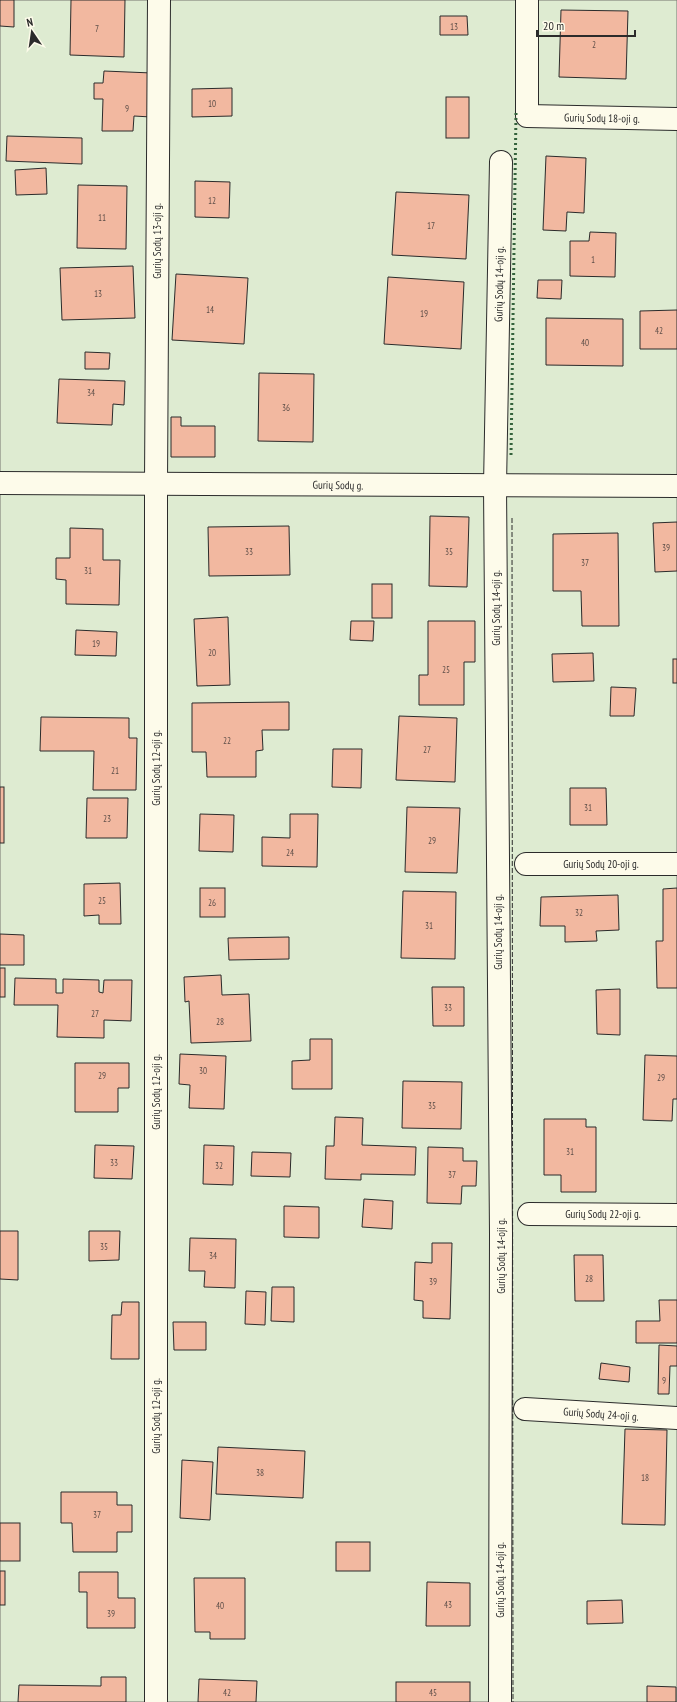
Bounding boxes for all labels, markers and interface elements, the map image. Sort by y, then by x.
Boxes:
north arrow [12,12,52,52]
scale bar [537,12,635,38]
text: N [25,15,34,30]
text: 20 m [543,18,564,33]
house number: 13 [450,21,458,32]
house number: 7 [95,23,99,34]
house number: 2 [592,39,596,50]
house number: 10 [208,98,216,109]
house number: 9 [125,103,129,114]
street label: Gurių Sodų 18-oji g. [564,110,640,126]
house number: 12 [208,195,216,206]
street label: Gurių Sodų 13-oji g. [150,203,164,279]
house number: 11 [98,212,106,223]
house number: 17 [427,220,435,231]
street label: Gurių Sodų 14-oji g. [491,246,507,322]
house number: 1 [591,254,595,265]
house number: 13 [94,288,102,299]
house number: 14 [206,304,214,315]
house number: 19 [420,308,428,319]
house number: 42 [655,325,663,336]
house number: 40 [581,337,589,348]
house number: 34 [87,387,95,398]
house number: 36 [282,402,290,413]
street label: Gurių Sodų g. [313,478,364,492]
house number: 39 [662,542,670,553]
house number: 33 [245,546,253,557]
house number: 35 [445,546,453,557]
house number: 37 [581,557,589,568]
house number: 31 [84,565,92,576]
street label: Gurių Sodų 14-oji g. [489,570,503,646]
house number: 19 [92,638,100,649]
house number: 20 [208,647,216,658]
house number: 25 [442,664,450,675]
street label: Gurių Sodų 12-oji g. [149,730,163,806]
house number: 22 [223,735,231,746]
house number: 27 [423,744,431,755]
house number: 21 [111,765,119,776]
house number: 31 [584,802,592,813]
house number: 23 [103,813,111,824]
house number: 29 [428,835,436,846]
house number: 24 [286,847,294,858]
street label: Gurių Sodų 20-oji g. [563,857,639,871]
street label: Gurių Sodų 14-oji g. [491,894,505,970]
house number: 25 [98,895,106,906]
house number: 26 [208,897,216,908]
house number: 32 [575,907,583,918]
house number: 31 [425,920,433,931]
house number: 33 [444,1002,452,1013]
house number: 27 [91,1008,99,1019]
house number: 28 [216,1016,224,1027]
street label: Gurių Sodų 12-oji g. [149,1054,163,1130]
house number: 30 [199,1065,207,1076]
house number: 29 [98,1070,106,1081]
house number: 29 [657,1072,665,1083]
house number: 35 [428,1100,436,1111]
house number: 31 [566,1146,574,1157]
house number: 33 [110,1157,118,1168]
house number: 32 [215,1160,223,1171]
house number: 37 [448,1169,456,1180]
street label: Gurių Sodų 22-oji g. [565,1207,641,1221]
street label: Gurių Sodų 14-oji g. [494,1218,508,1294]
house number: 35 [100,1241,108,1252]
house number: 34 [209,1250,217,1261]
house number: 28 [585,1273,593,1284]
house number: 39 [429,1276,437,1287]
house number: 9 [662,1375,666,1386]
street label: Gurių Sodų 12-oji g. [149,1378,163,1454]
street label: Gurių Sodų 24-oji g. [563,1404,639,1424]
house number: 38 [256,1467,264,1478]
house number: 18 [641,1472,649,1483]
house number: 37 [93,1509,101,1520]
street label: Gurių Sodų 14-oji g. [493,1542,507,1618]
house number: 43 [444,1599,452,1610]
house number: 40 [216,1600,224,1611]
house number: 39 [107,1608,115,1619]
house number: 42 [223,1687,231,1698]
house number: 45 [429,1687,437,1698]

